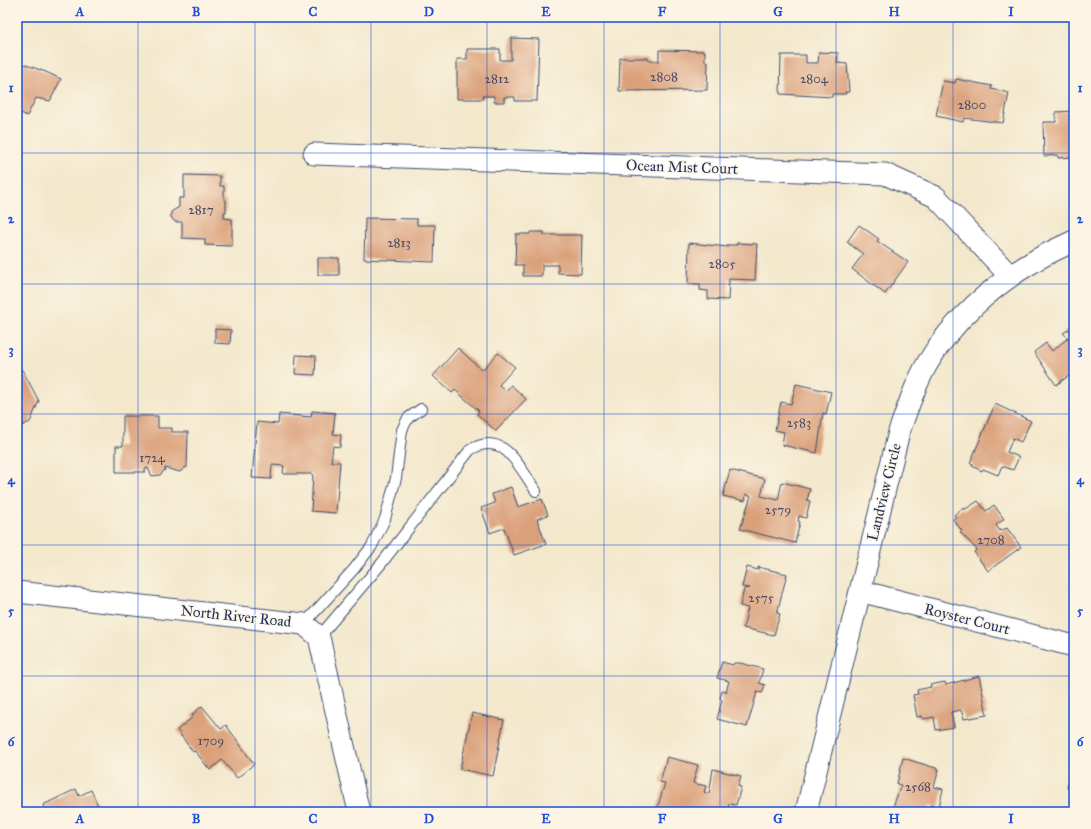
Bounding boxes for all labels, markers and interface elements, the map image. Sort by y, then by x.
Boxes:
text: A [75,4,85,20]
text: B [192,4,201,20]
text: C [309,4,318,20]
text: D [424,4,434,20]
text: E [541,4,551,20]
text: F [658,4,667,20]
text: G [773,4,783,20]
text: H [888,4,900,20]
text: I [1008,4,1014,20]
house number: 2808 [650,69,678,85]
house number: 2812 [485,71,510,87]
house number: 2804 [800,71,829,87]
text: 1 [8,80,14,96]
text: 1 [1077,80,1083,96]
house number: 2800 [958,97,986,113]
street label: Ocean Mist Court [626,156,739,178]
house number: 2817 [188,202,214,218]
text: 2 [8,211,15,227]
text: 2 [1077,211,1084,227]
house number: 2813 [387,235,411,251]
house number: 2805 [709,256,735,272]
text: 3 [8,342,14,358]
text: 3 [1077,342,1083,358]
house number: 2583 [787,415,811,431]
street label: Landview Circle [863,441,905,543]
house number: 1724 [139,450,166,466]
text: 4 [7,472,15,488]
text: 4 [1076,472,1084,488]
house number: 2579 [765,502,791,518]
house number: 2708 [977,532,1005,548]
house number: 2575 [748,590,774,606]
street label: Royster Court [922,600,1012,639]
street label: North River Road [180,601,293,631]
text: 5 [8,603,15,619]
text: 5 [1077,603,1084,619]
house number: 1709 [198,733,224,749]
text: 6 [8,734,16,750]
text: 6 [1077,734,1085,750]
house number: 2568 [905,779,931,795]
text: A [75,811,85,827]
text: B [192,811,201,827]
text: C [309,811,318,827]
text: D [424,811,434,827]
text: E [541,811,551,827]
text: F [658,811,667,827]
text: G [773,811,783,827]
text: H [888,811,900,827]
text: I [1008,811,1014,827]

